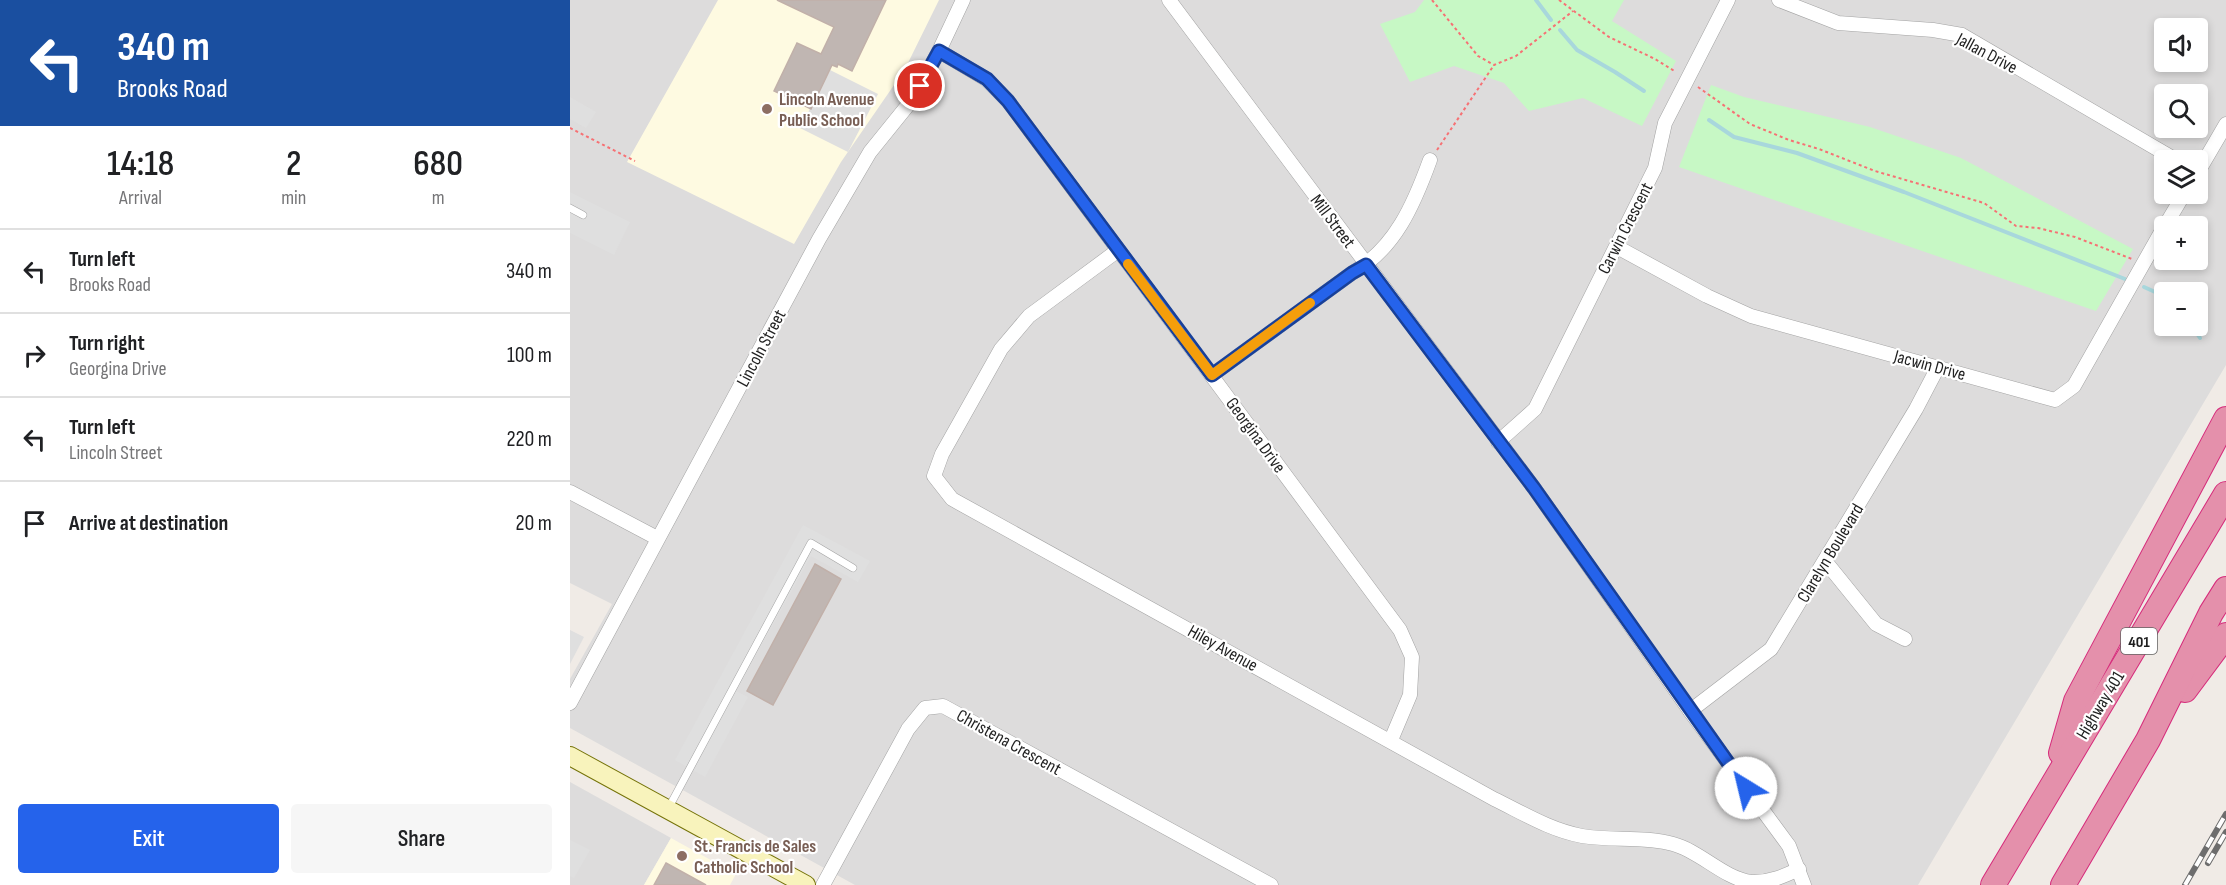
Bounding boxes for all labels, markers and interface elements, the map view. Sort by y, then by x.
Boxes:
map controls [2154,18,2208,336]
button: sound [2154,18,2208,72]
text: 340 m [117,22,210,73]
icon: left [18,24,96,102]
street label: Jallan Drive [1952,28,2021,78]
pin [894,60,945,111]
icon: arrive [903,69,936,102]
text: Brooks Road [117,73,228,105]
button: search [2154,84,2208,138]
place label: Lincoln Avenue Public School [779,89,874,131]
marker: Lincoln Avenue Public School [760,102,774,116]
text: 14:18 [107,143,174,186]
text: 2 [286,143,301,186]
text: 680 [413,143,463,186]
button: layers [2154,150,2208,204]
street label: Carwin Crescent [1593,179,1658,277]
text: Arrival [119,186,162,210]
text: min [281,186,306,210]
text: m [432,186,445,210]
street label: Mill Street [1306,190,1360,253]
button: + [2154,216,2208,270]
text: Turn left [69,246,135,273]
icon: left [18,255,51,288]
text: 340 m [506,258,552,285]
text: Brooks Road [69,273,151,297]
button: − [2154,282,2208,336]
street label: Lincoln Street [732,306,791,390]
text: Turn right [69,330,145,357]
icon: right [18,339,51,372]
text: 100 m [507,342,552,369]
street label: Jacwin Drive [1891,346,1968,385]
text: Georgina Drive [69,357,167,381]
street label: Georgina Drive [1221,394,1290,477]
text: Turn left [69,414,135,441]
icon: left [18,423,51,456]
text: 220 m [506,426,552,453]
text: Lincoln Street [69,441,163,465]
street label: Clarelyn Boulevard [1793,500,1868,606]
icon: arrive [18,507,51,540]
text: Arrive at destination [69,510,228,537]
text: 20 m [516,510,552,537]
street label: Hiley Avenue [1184,621,1261,676]
road number: 401 [2121,628,2157,654]
street label: Highway 401 [2072,667,2129,743]
street label: Christena Crescent [953,705,1065,780]
position arrow [1714,756,1778,820]
button: Exit [18,804,279,873]
button: Share [291,804,552,873]
place label: St. Francis de Sales Catholic School [694,836,816,878]
marker: St. Francis de Sales Catholic School [675,849,689,863]

